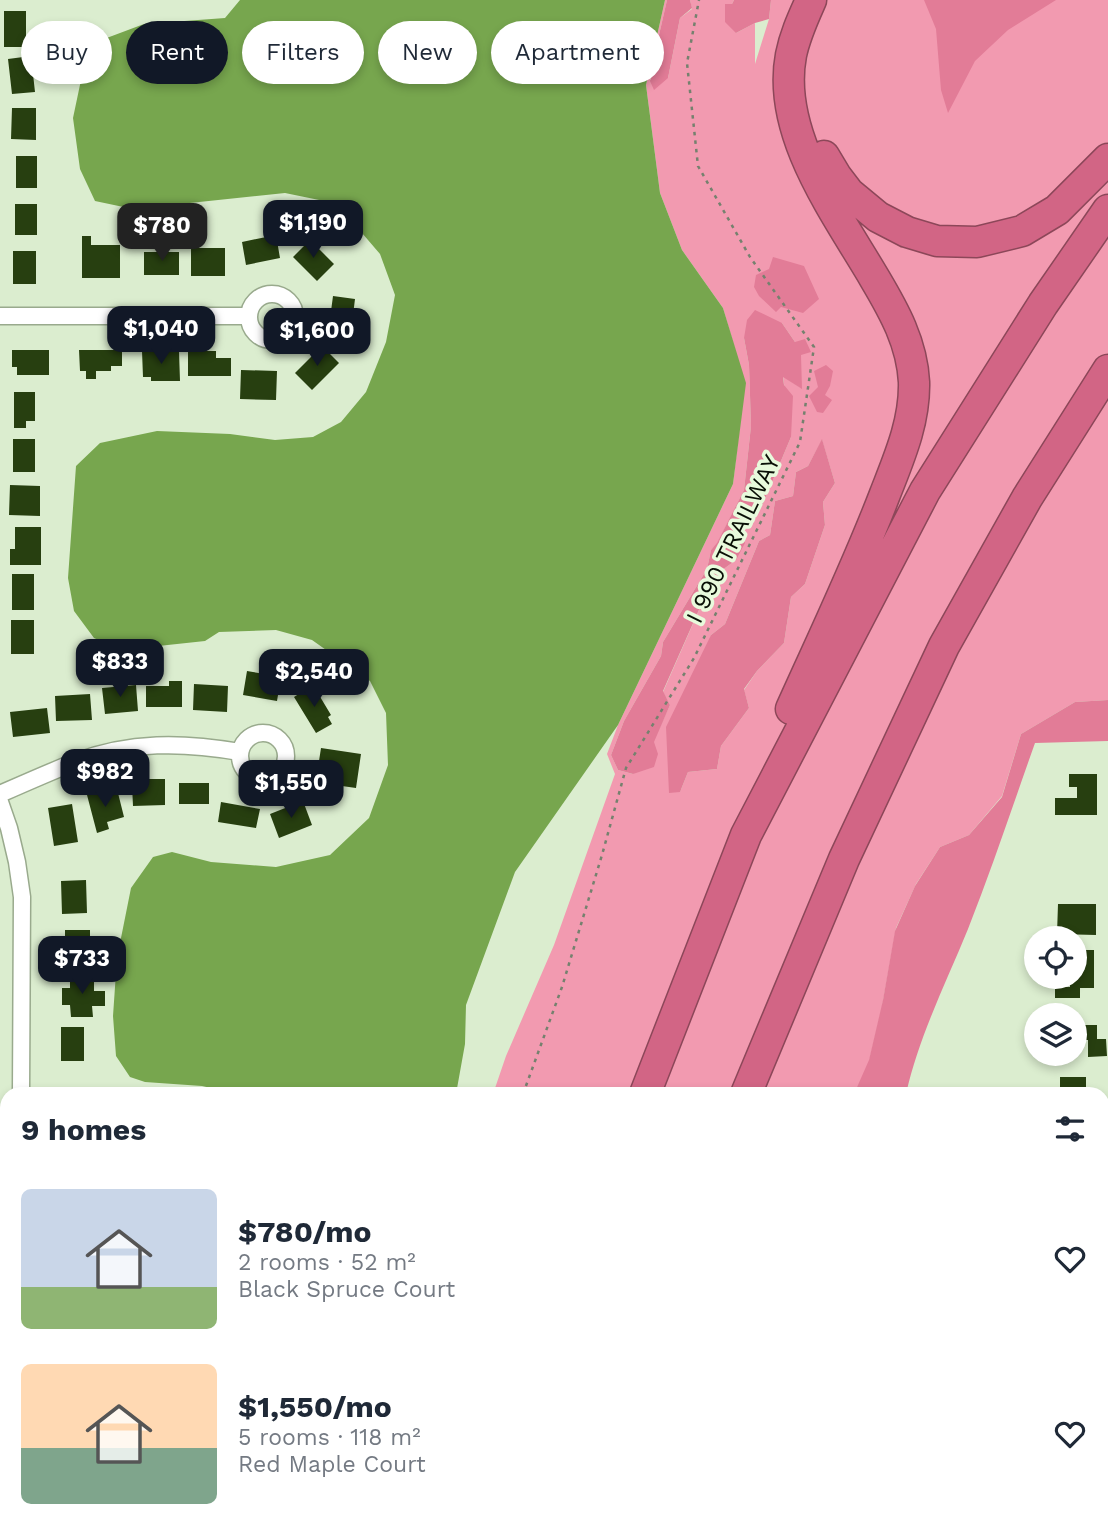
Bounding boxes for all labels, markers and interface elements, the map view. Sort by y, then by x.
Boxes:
chip: Buy [21,21,112,84]
chip: Rent [126,21,228,84]
chip: Filters [242,21,364,84]
chip: New [378,21,477,84]
chip: Apartment [491,21,664,84]
pin: $1,190 [256,201,370,260]
pin: $780 [121,204,203,263]
text: $1,190 [279,209,347,236]
text: $780 [133,212,191,239]
pin: $1,040 [104,306,218,366]
pin: $1,600 [260,308,374,368]
text: $1,040 [123,315,199,342]
text: $1,600 [280,317,354,344]
street label: I 990 TRAILWAY [680,450,786,628]
pin: $833 [79,640,161,699]
text: $833 [92,648,148,675]
pin: $2,540 [257,650,371,709]
text: $2,540 [275,658,353,685]
pin: $982 [64,750,146,809]
text: $982 [76,758,134,785]
pin: $1,550 [234,760,348,820]
text: $1,550 [255,769,327,796]
map controls [1024,926,1087,1066]
button: locate [1024,926,1087,989]
pin: $733 [41,936,123,996]
text: $733 [54,945,110,972]
button: layers [1024,1003,1087,1066]
icon: filters [1051,1110,1089,1148]
text: 9 homes [21,1112,146,1147]
text: $780/mo [238,1214,372,1249]
icon: home [77,1217,161,1301]
icon: heart [1051,1240,1089,1278]
text: 2 rooms · 52 m² [238,1249,416,1276]
text: Black Spruce Court [238,1276,455,1303]
text: $1,550/mo [238,1389,392,1424]
icon: home [77,1392,161,1476]
icon: heart [1051,1415,1089,1453]
text: 5 rooms · 118 m² [238,1424,421,1451]
text: Red Maple Court [238,1451,426,1478]

